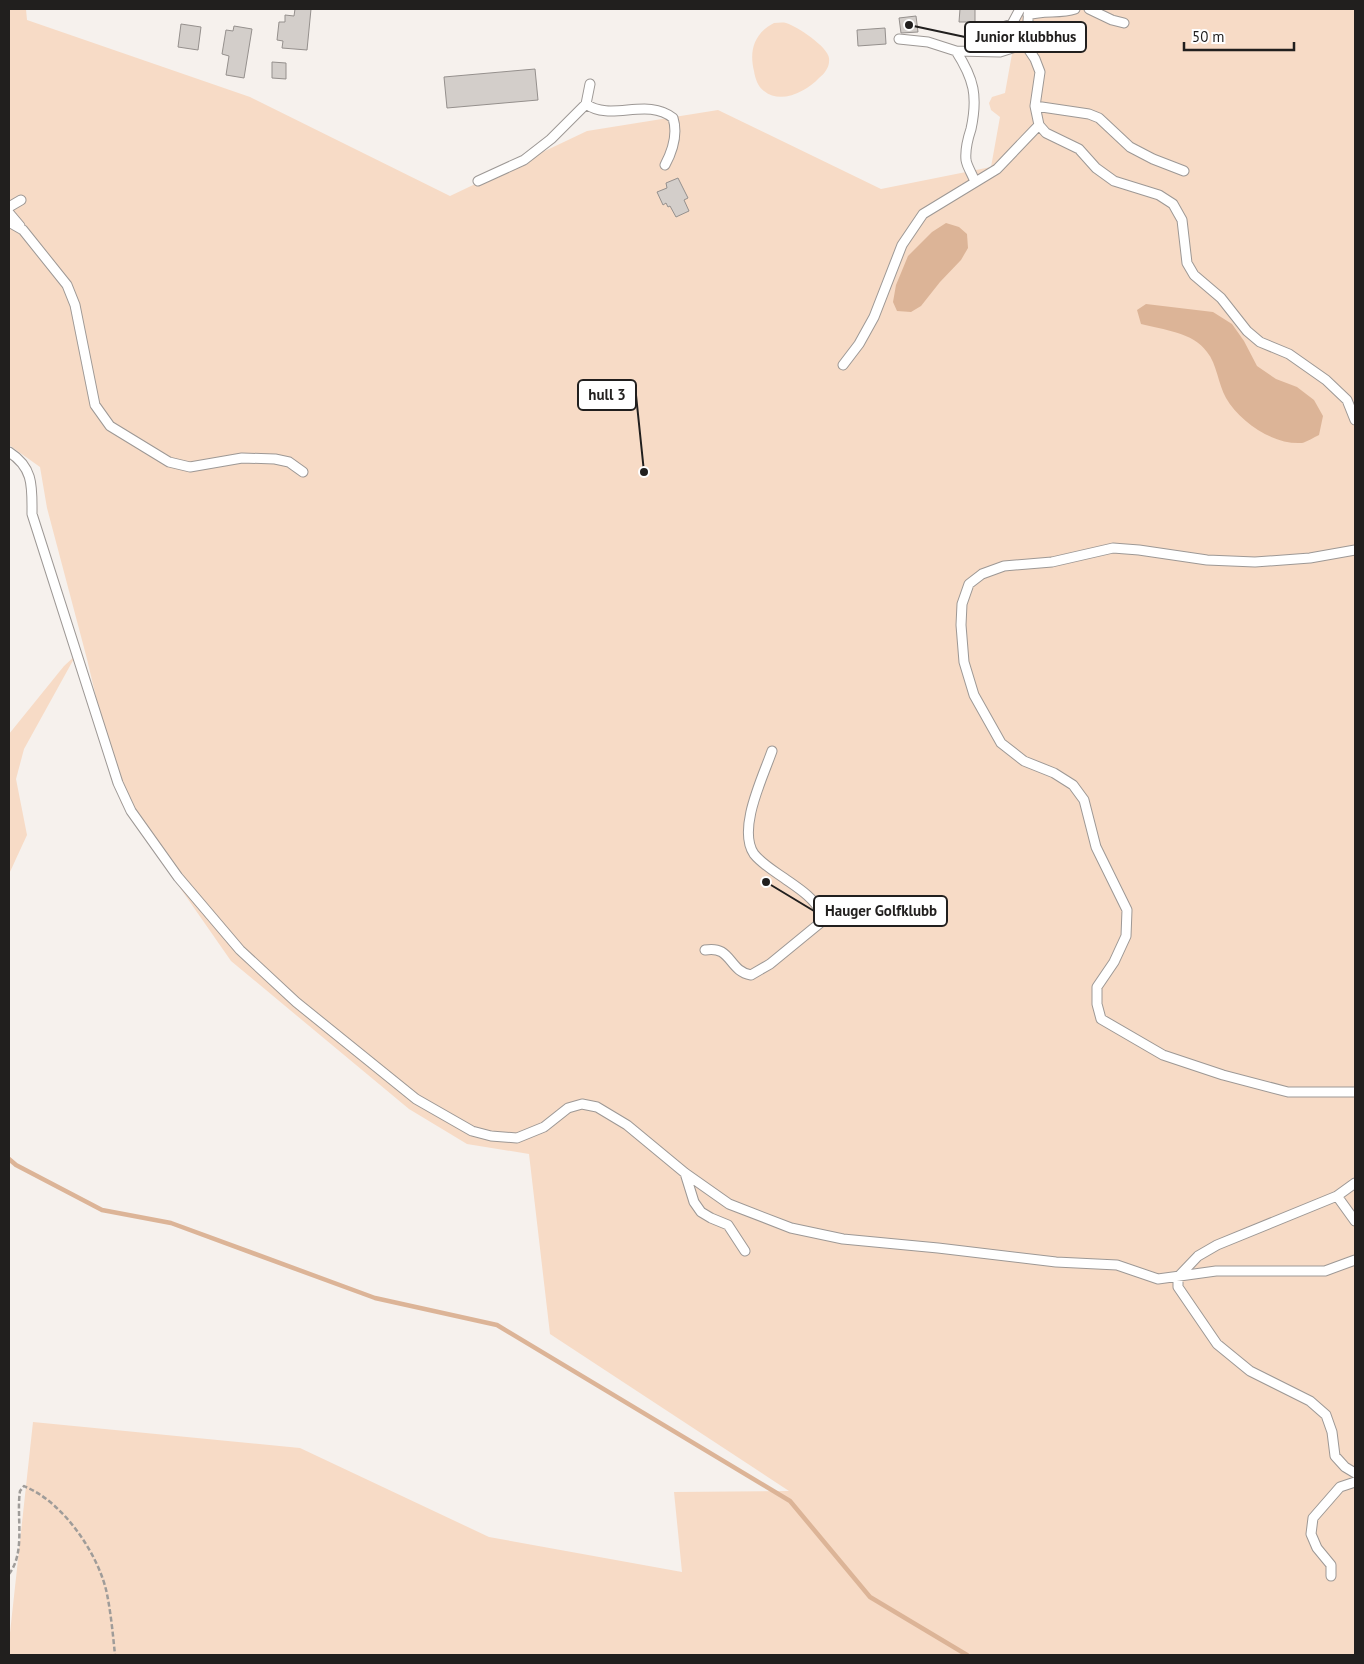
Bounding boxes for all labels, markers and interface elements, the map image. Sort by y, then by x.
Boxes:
scale bar [1184,20,1294,52]
callout: Junior klubbhus [965,22,1086,52]
text: Junior klubbhus [975,27,1076,46]
text: 50 m [1192,27,1225,46]
callout: hull 3 [578,380,636,410]
text: hull 3 [588,385,626,404]
callout: Hauger Golfklubb [814,896,947,926]
text: Hauger Golfklubb [825,901,937,920]

